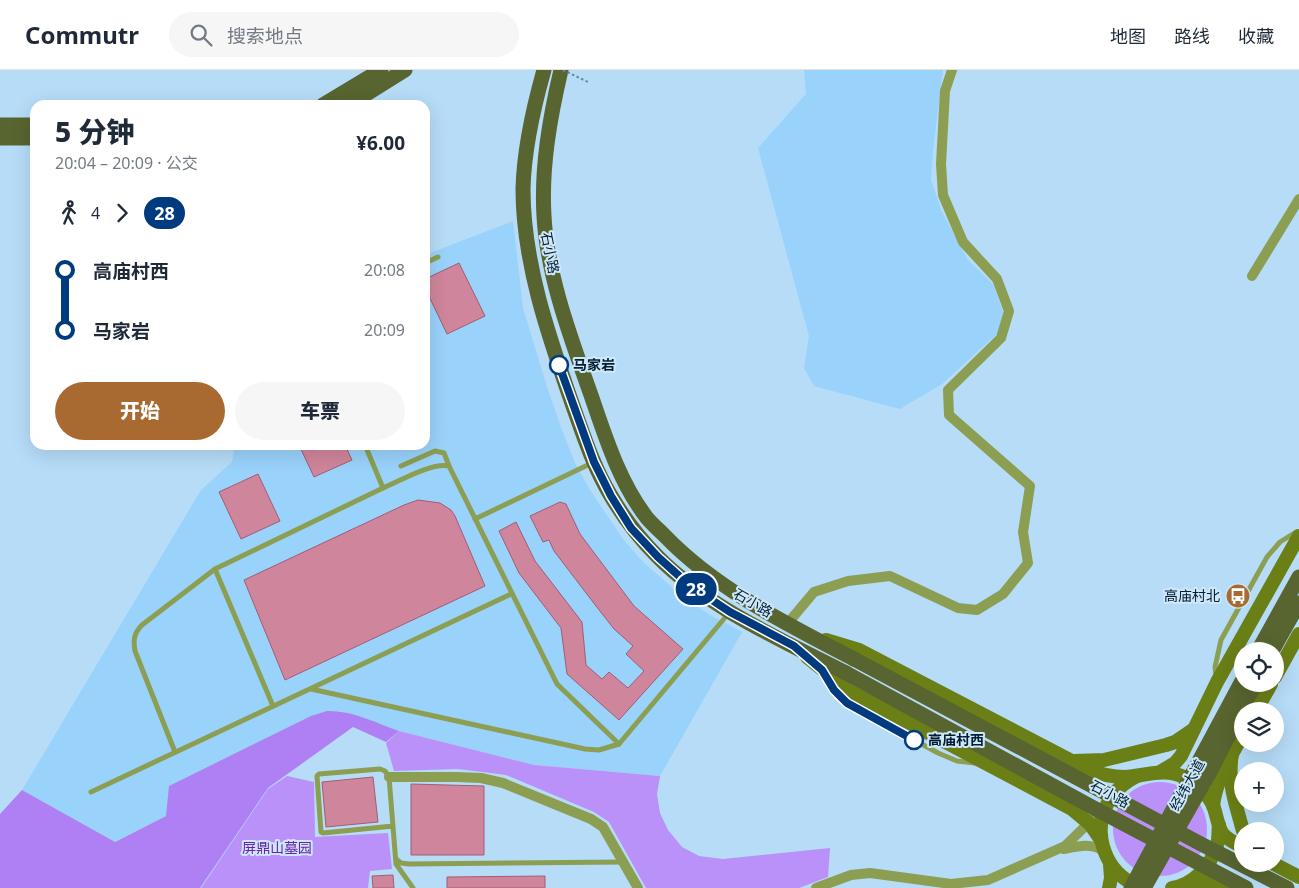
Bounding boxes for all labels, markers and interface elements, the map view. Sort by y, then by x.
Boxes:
search box [169,12,519,57]
text: Commutr [25,18,139,51]
icon: search [187,21,215,49]
text: 搜索地点 [227,23,303,49]
text: 地图 [1110,24,1146,48]
text: 路线 [1174,24,1210,48]
text: 收藏 [1238,24,1274,48]
text: 5 分钟 [55,112,134,150]
text: ¥6.00 [356,130,405,156]
text: 20:04 – 20:09 · 公交 [55,152,198,174]
icon: walk [55,199,83,227]
icon: forward [108,199,136,227]
text: 28 [154,201,175,225]
text: 4 [91,202,100,224]
street label: 石小路 [537,230,564,275]
text: 高庙村西 [93,258,169,284]
text: 20:08 [364,259,405,281]
text: 马家岩 [93,318,150,344]
text: 20:09 [364,319,405,341]
marker: 马家岩 [549,355,569,375]
place label: 马家岩 [573,355,615,374]
button: 开始 [55,382,225,440]
button: 车票 [235,382,405,440]
line badge: 28 [674,573,718,605]
text: 28 [686,577,706,601]
bus stop icon: 高庙村北 [1225,583,1251,609]
street label: 石小路 [730,584,776,621]
place label: 高庙村北 [1164,586,1220,605]
map controls [1234,642,1284,872]
button: locate [1234,642,1284,692]
button: layers [1234,702,1284,752]
marker: 高庙村西 [904,730,924,750]
place label: 高庙村西 [928,730,984,749]
street label: 经纬大道 [1165,756,1208,814]
button: + [1234,762,1284,812]
street label: 石小路 [1087,775,1133,812]
button: − [1234,822,1284,872]
park label: 屏鼎山墓园 [242,838,312,857]

